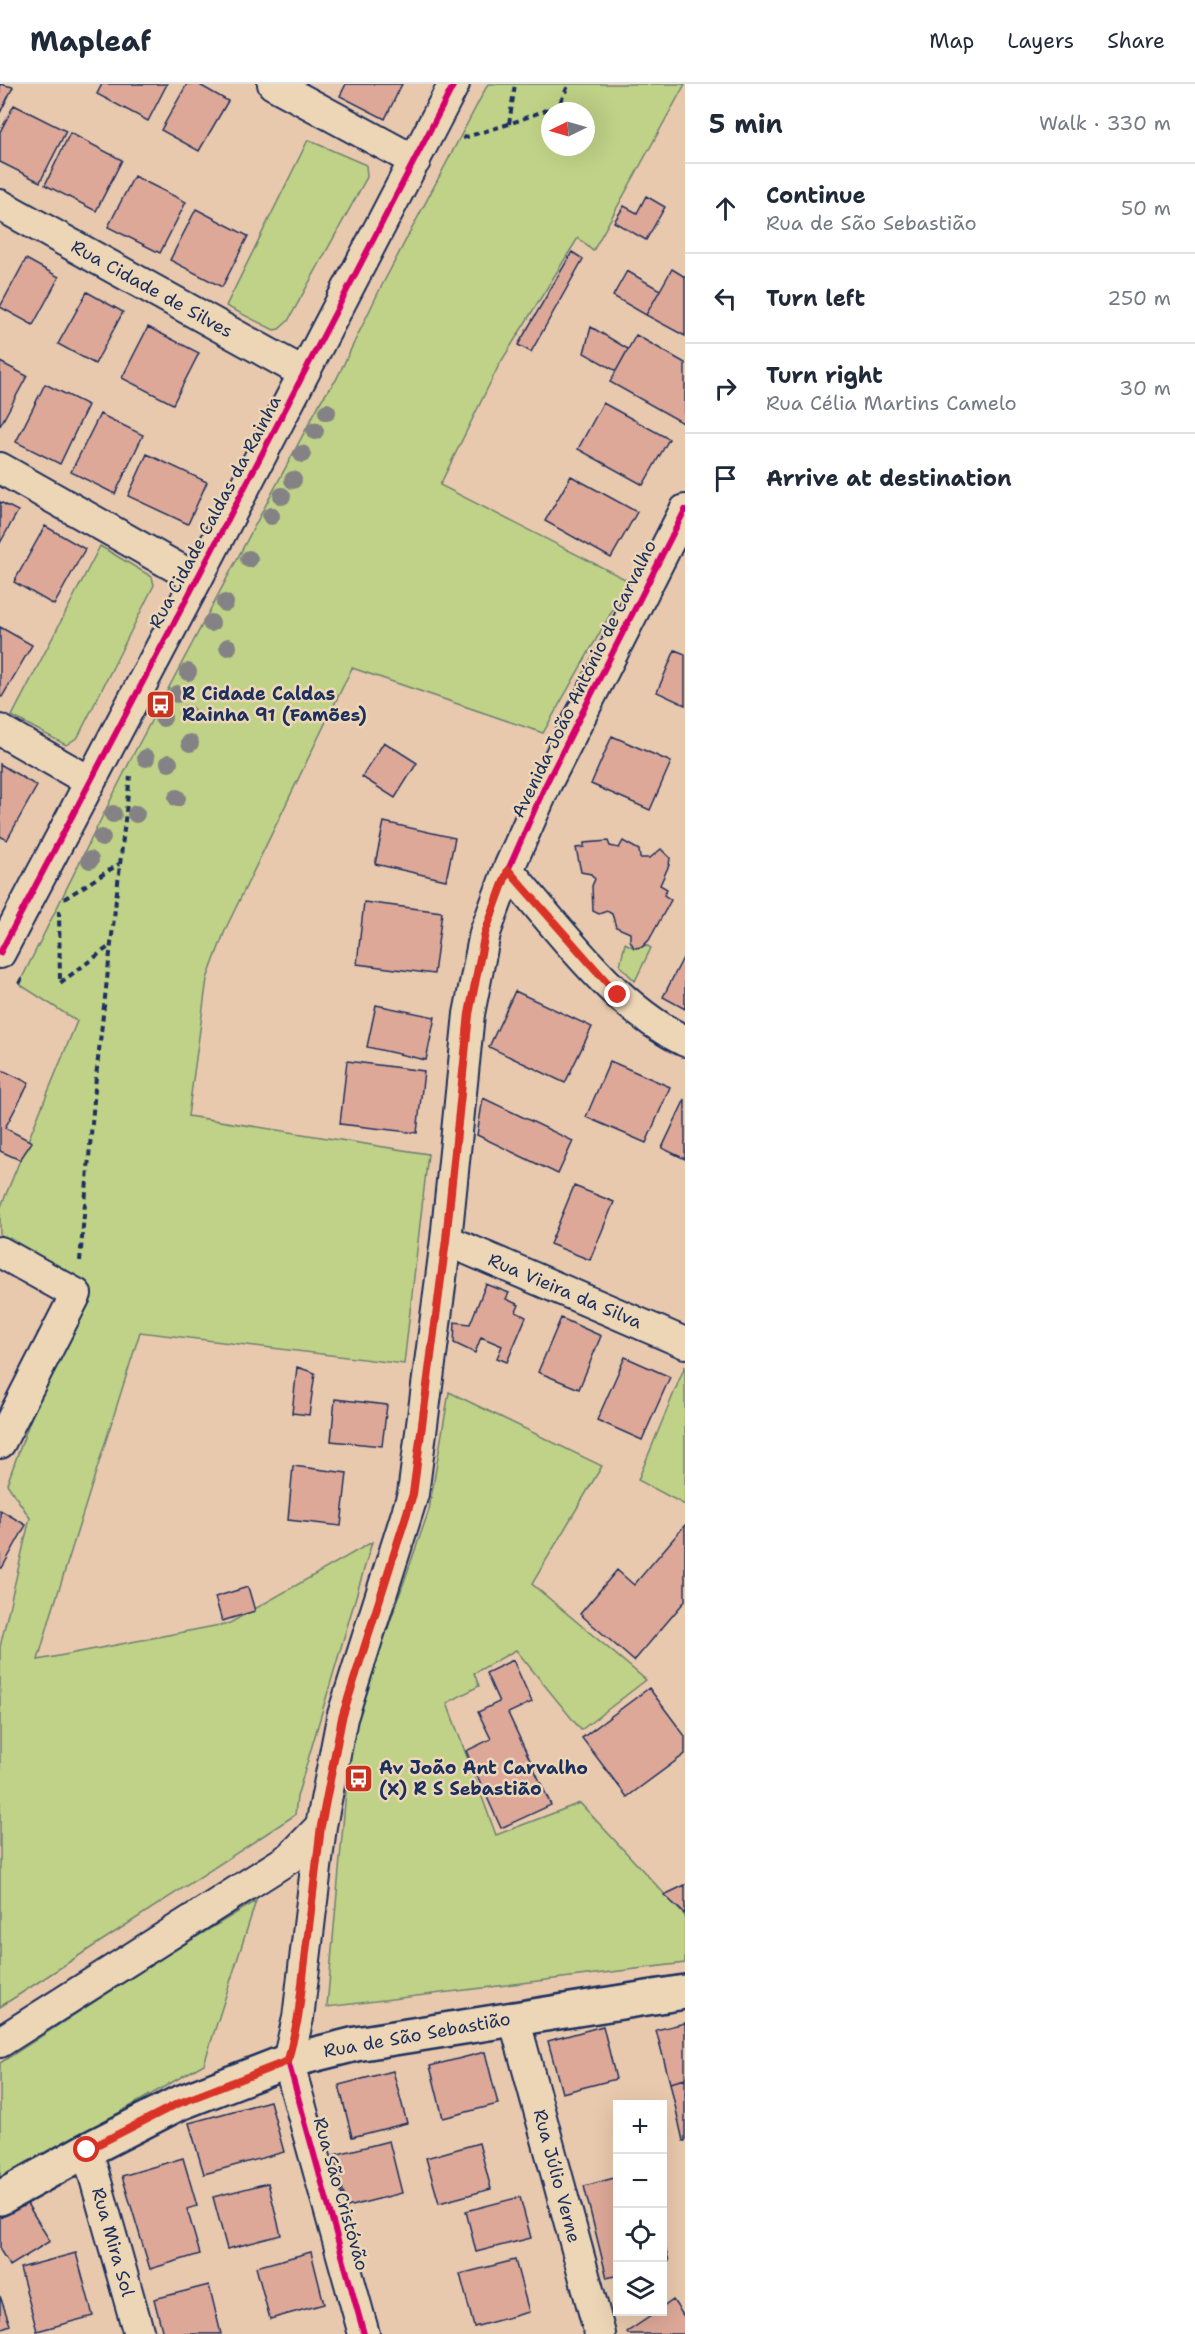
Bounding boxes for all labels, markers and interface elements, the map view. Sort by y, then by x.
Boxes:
text: Mapleaf [30,22,151,60]
text: Map [929,27,974,55]
text: Layers [1007,27,1074,55]
text: Share [1107,27,1165,55]
north arrow [541,102,595,156]
text: 5 min [709,106,783,141]
text: Walk · 330 m [1039,110,1171,136]
text: Continue [766,181,866,210]
icon: ahead [709,192,742,225]
text: 50 m [1121,195,1171,221]
text: Rua de São Sebastião [766,210,977,236]
street label: Rua Cidade de Silves [67,235,237,343]
icon: left [709,282,742,315]
text: Turn left [766,284,865,313]
text: 250 m [1107,285,1171,311]
text: Turn right [766,361,883,390]
icon: right [709,372,742,405]
text: 30 m [1119,375,1171,401]
text: Rua Célia Martins Camelo [766,390,1017,416]
street label: Rua Cidade Caldas da Rainha [143,392,287,632]
icon: arrive [709,462,742,495]
text: Arrive at destination [766,464,1012,493]
street label: Avenida João António de Carvalho [506,536,662,822]
place label: R Cidade Caldas Rainha 91 (Famões) [182,682,367,727]
bus stop icon: R Cidade Caldas Rainha 91 (Famões) [145,688,177,720]
route end [604,981,630,1007]
street label: Rua Vieira da Silva [484,1248,646,1334]
place label: Av João Ant Carvalho (X) R S Sebastião [379,1756,588,1801]
bus stop icon: Av João Ant Carvalho (X) R S Sebastião [342,1762,374,1794]
street label: Rua de São Sebastião [322,2007,512,2063]
map controls [613,2100,667,2316]
button: + [613,2100,667,2154]
street label: Rua Júlio Verne [528,2106,586,2246]
street label: Rua São Cristóvão [308,2115,374,2273]
route start [73,2136,99,2162]
button: − [613,2154,667,2208]
street label: Rua Mira Sol [86,2185,140,2300]
button: locate [613,2208,667,2262]
button: layers [613,2262,667,2316]

